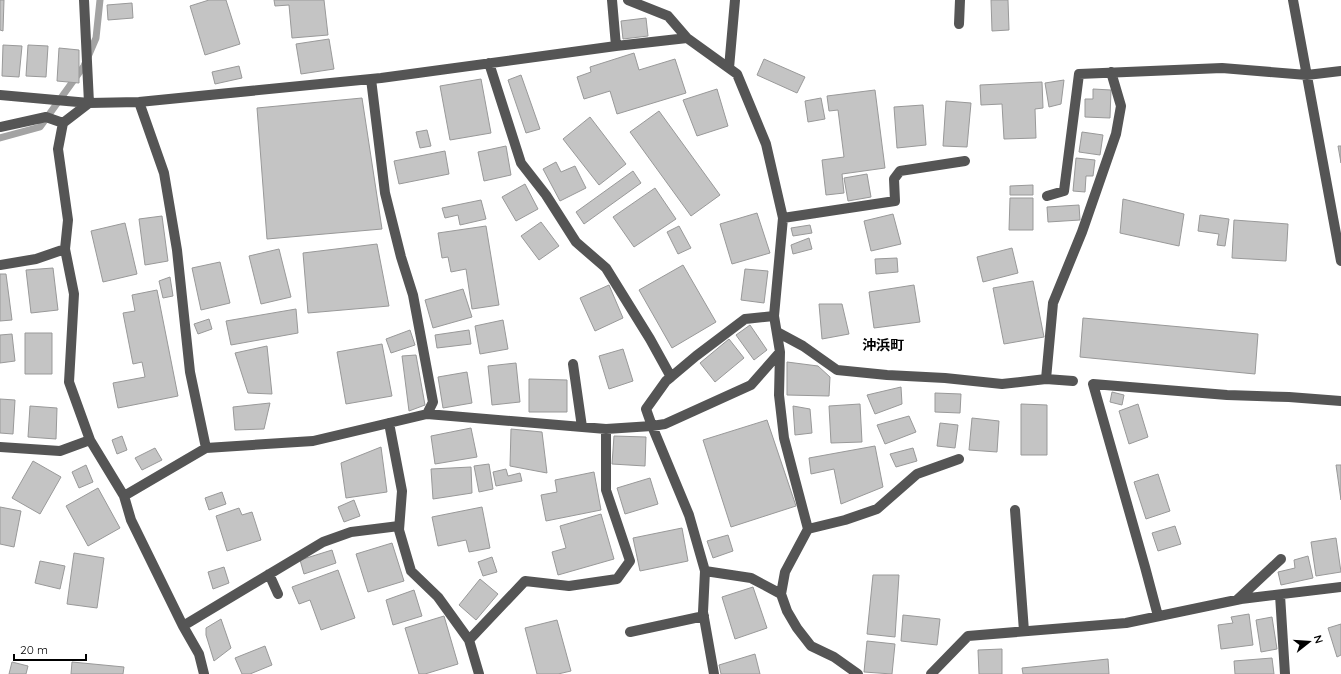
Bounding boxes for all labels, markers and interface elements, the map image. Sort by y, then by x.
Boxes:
district label: 沖浜町 [862,336,904,354]
north arrow [1289,622,1329,662]
text: N [1311,633,1326,645]
scale bar [14,636,86,662]
text: 20 m [20,642,48,657]

